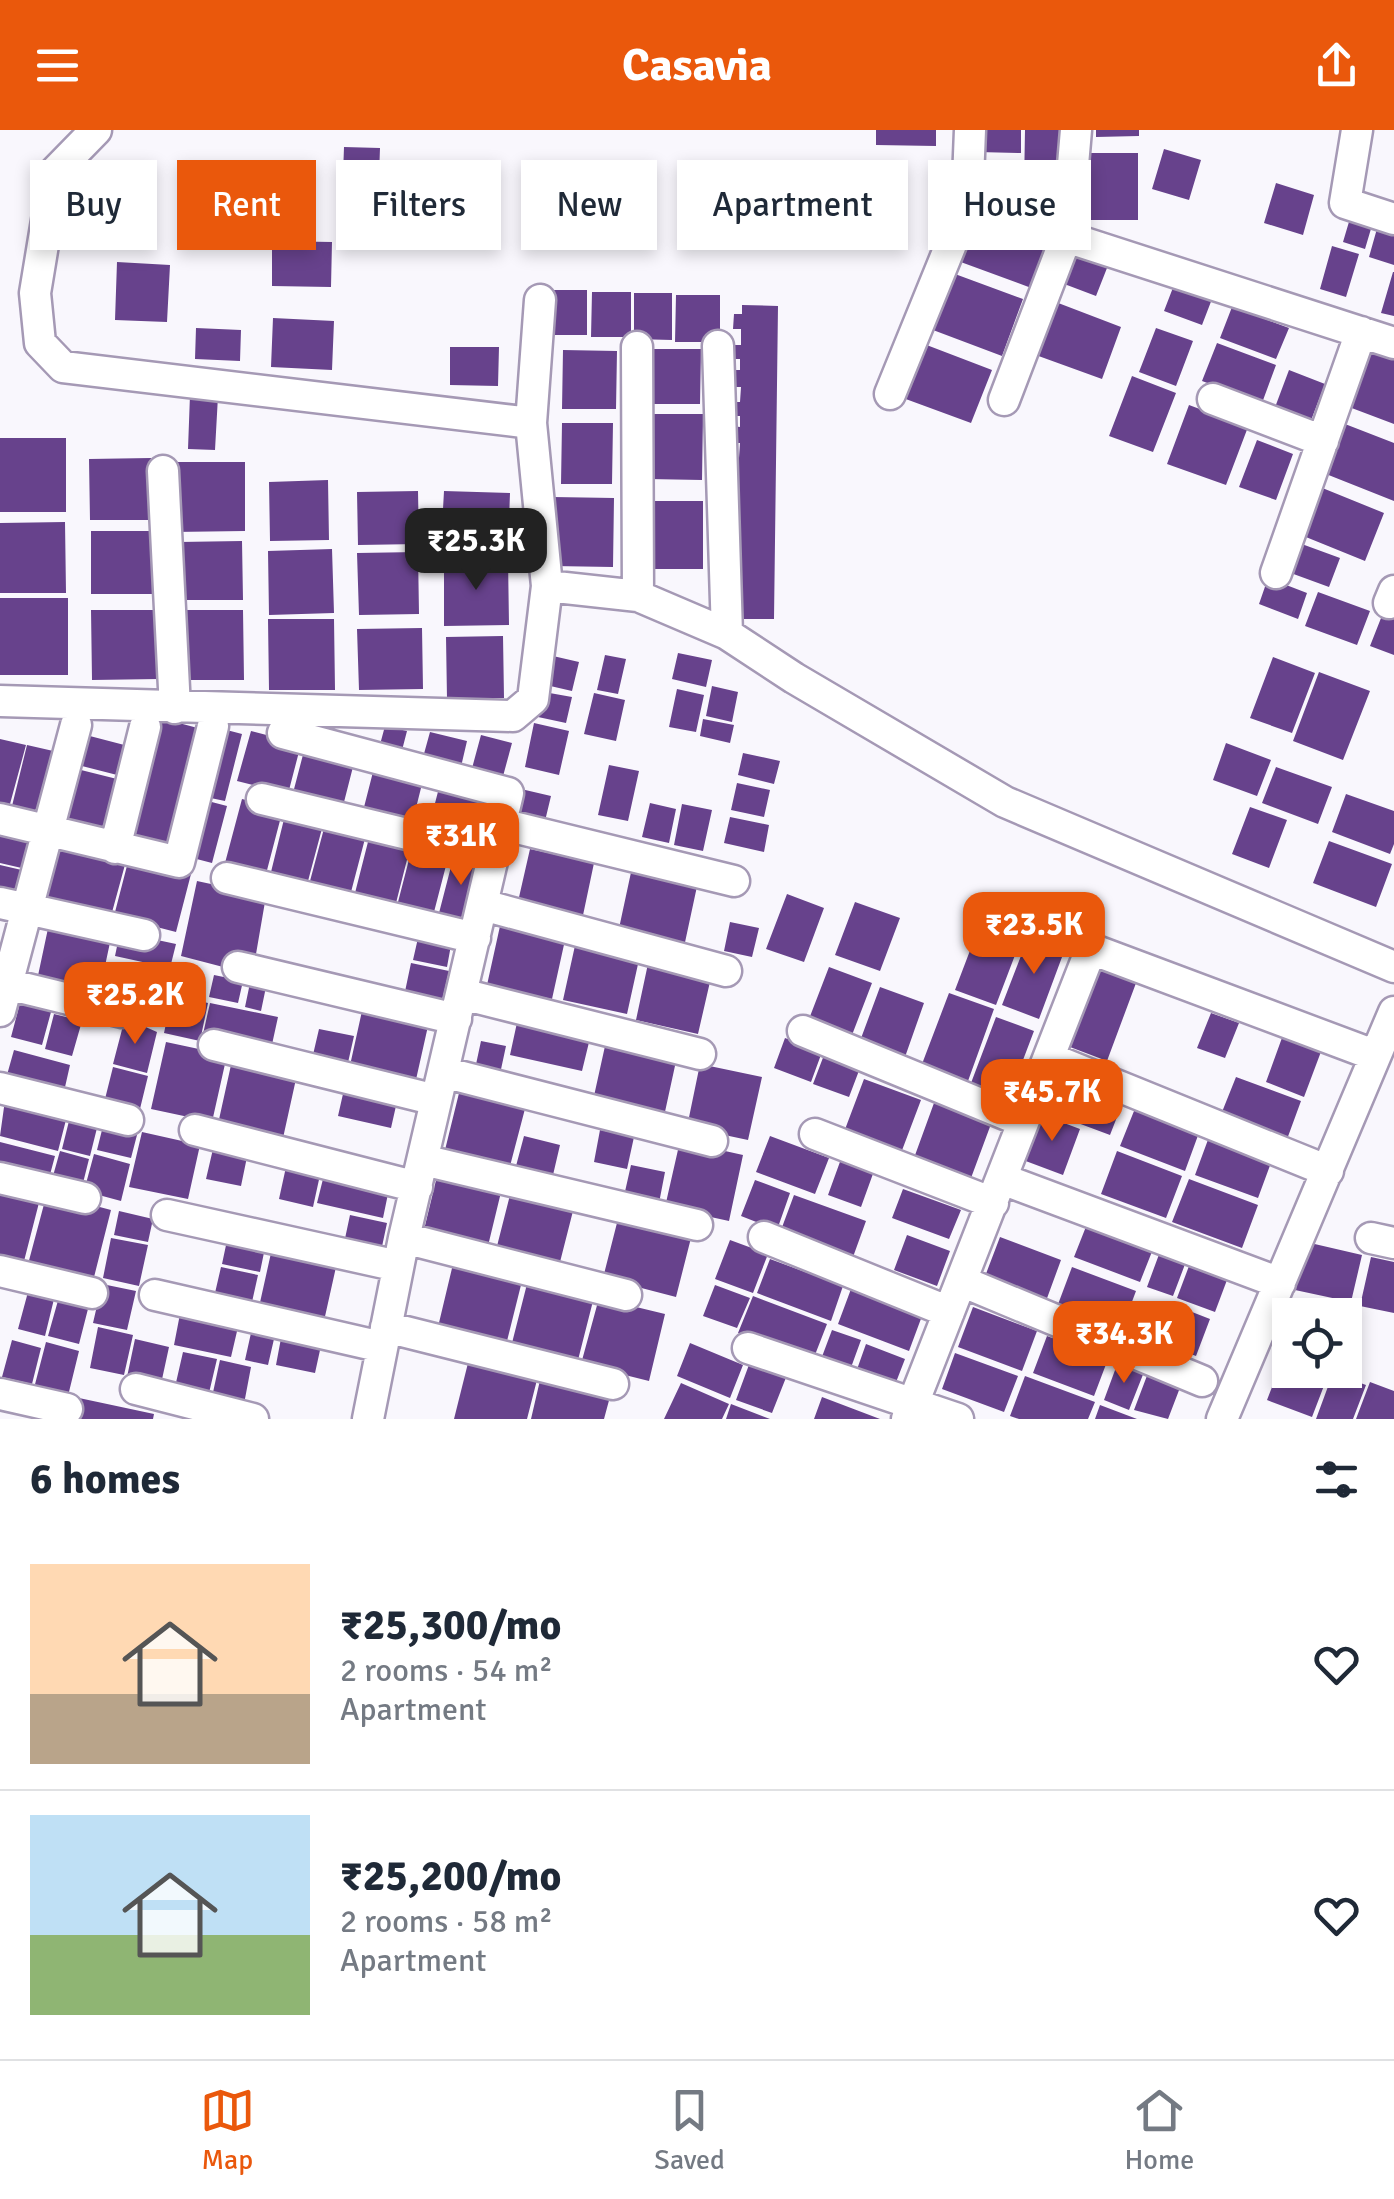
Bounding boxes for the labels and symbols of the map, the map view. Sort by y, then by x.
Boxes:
pin: ₹25.3K [395,508,557,593]
pin: ₹31K [402,803,520,888]
pin: ₹23.5K [953,892,1115,977]
pin: ₹25.2K [54,962,216,1047]
pin: ₹45.7K [971,1059,1133,1144]
pin: ₹34.3K [1043,1301,1205,1386]

